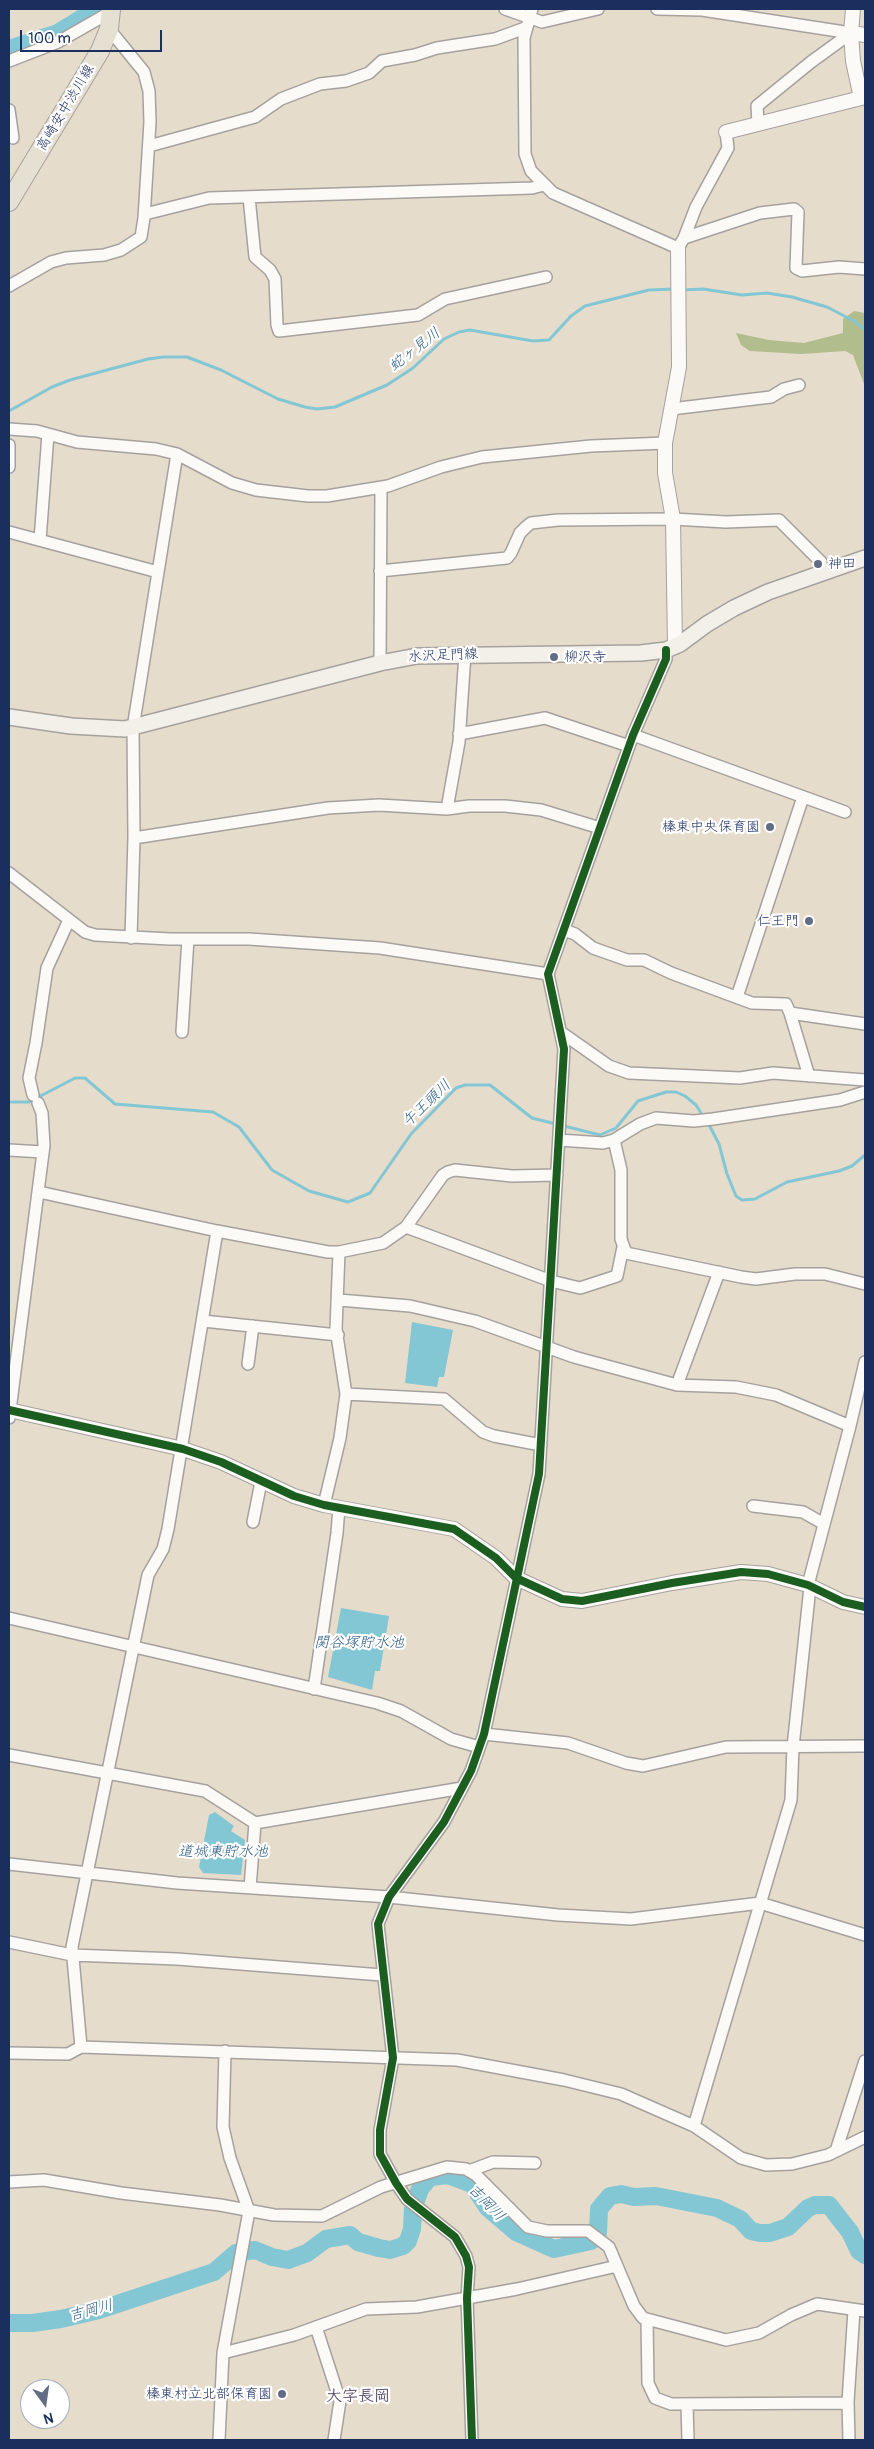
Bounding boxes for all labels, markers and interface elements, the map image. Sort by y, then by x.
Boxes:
scale bar [22,20,165,52]
text: 100 m [28,29,71,48]
street label: 高崎安中渋川線 [34,62,98,154]
water label: 蛇ヶ見川 [386,324,444,376]
place label: 神田 [828,556,856,572]
marker: 神田 [812,558,824,570]
street label: 水沢足門線 [408,646,478,666]
place label: 柳沢寺 [564,649,606,665]
marker: 柳沢寺 [548,651,560,663]
place label: 榛東中央保育園 [662,819,760,835]
marker: 榛東中央保育園 [764,821,776,833]
place label: 仁王門 [757,913,799,929]
marker: 仁王門 [803,915,815,927]
water label: 午王頭川 [399,1077,455,1131]
water label: 関谷塚貯水池 [314,1634,404,1652]
water label: 道城東貯水池 [178,1843,268,1861]
water label: 吉岡川 [464,2181,508,2225]
water label: 吉岡川 [67,2296,115,2326]
north arrow [20,2379,70,2429]
place label: 榛東村立北部保育園 [146,2386,272,2402]
district label: 大字長岡 [326,2387,390,2407]
marker: 榛東村立北部保育園 [276,2388,288,2400]
text: N [42,2409,55,2427]

